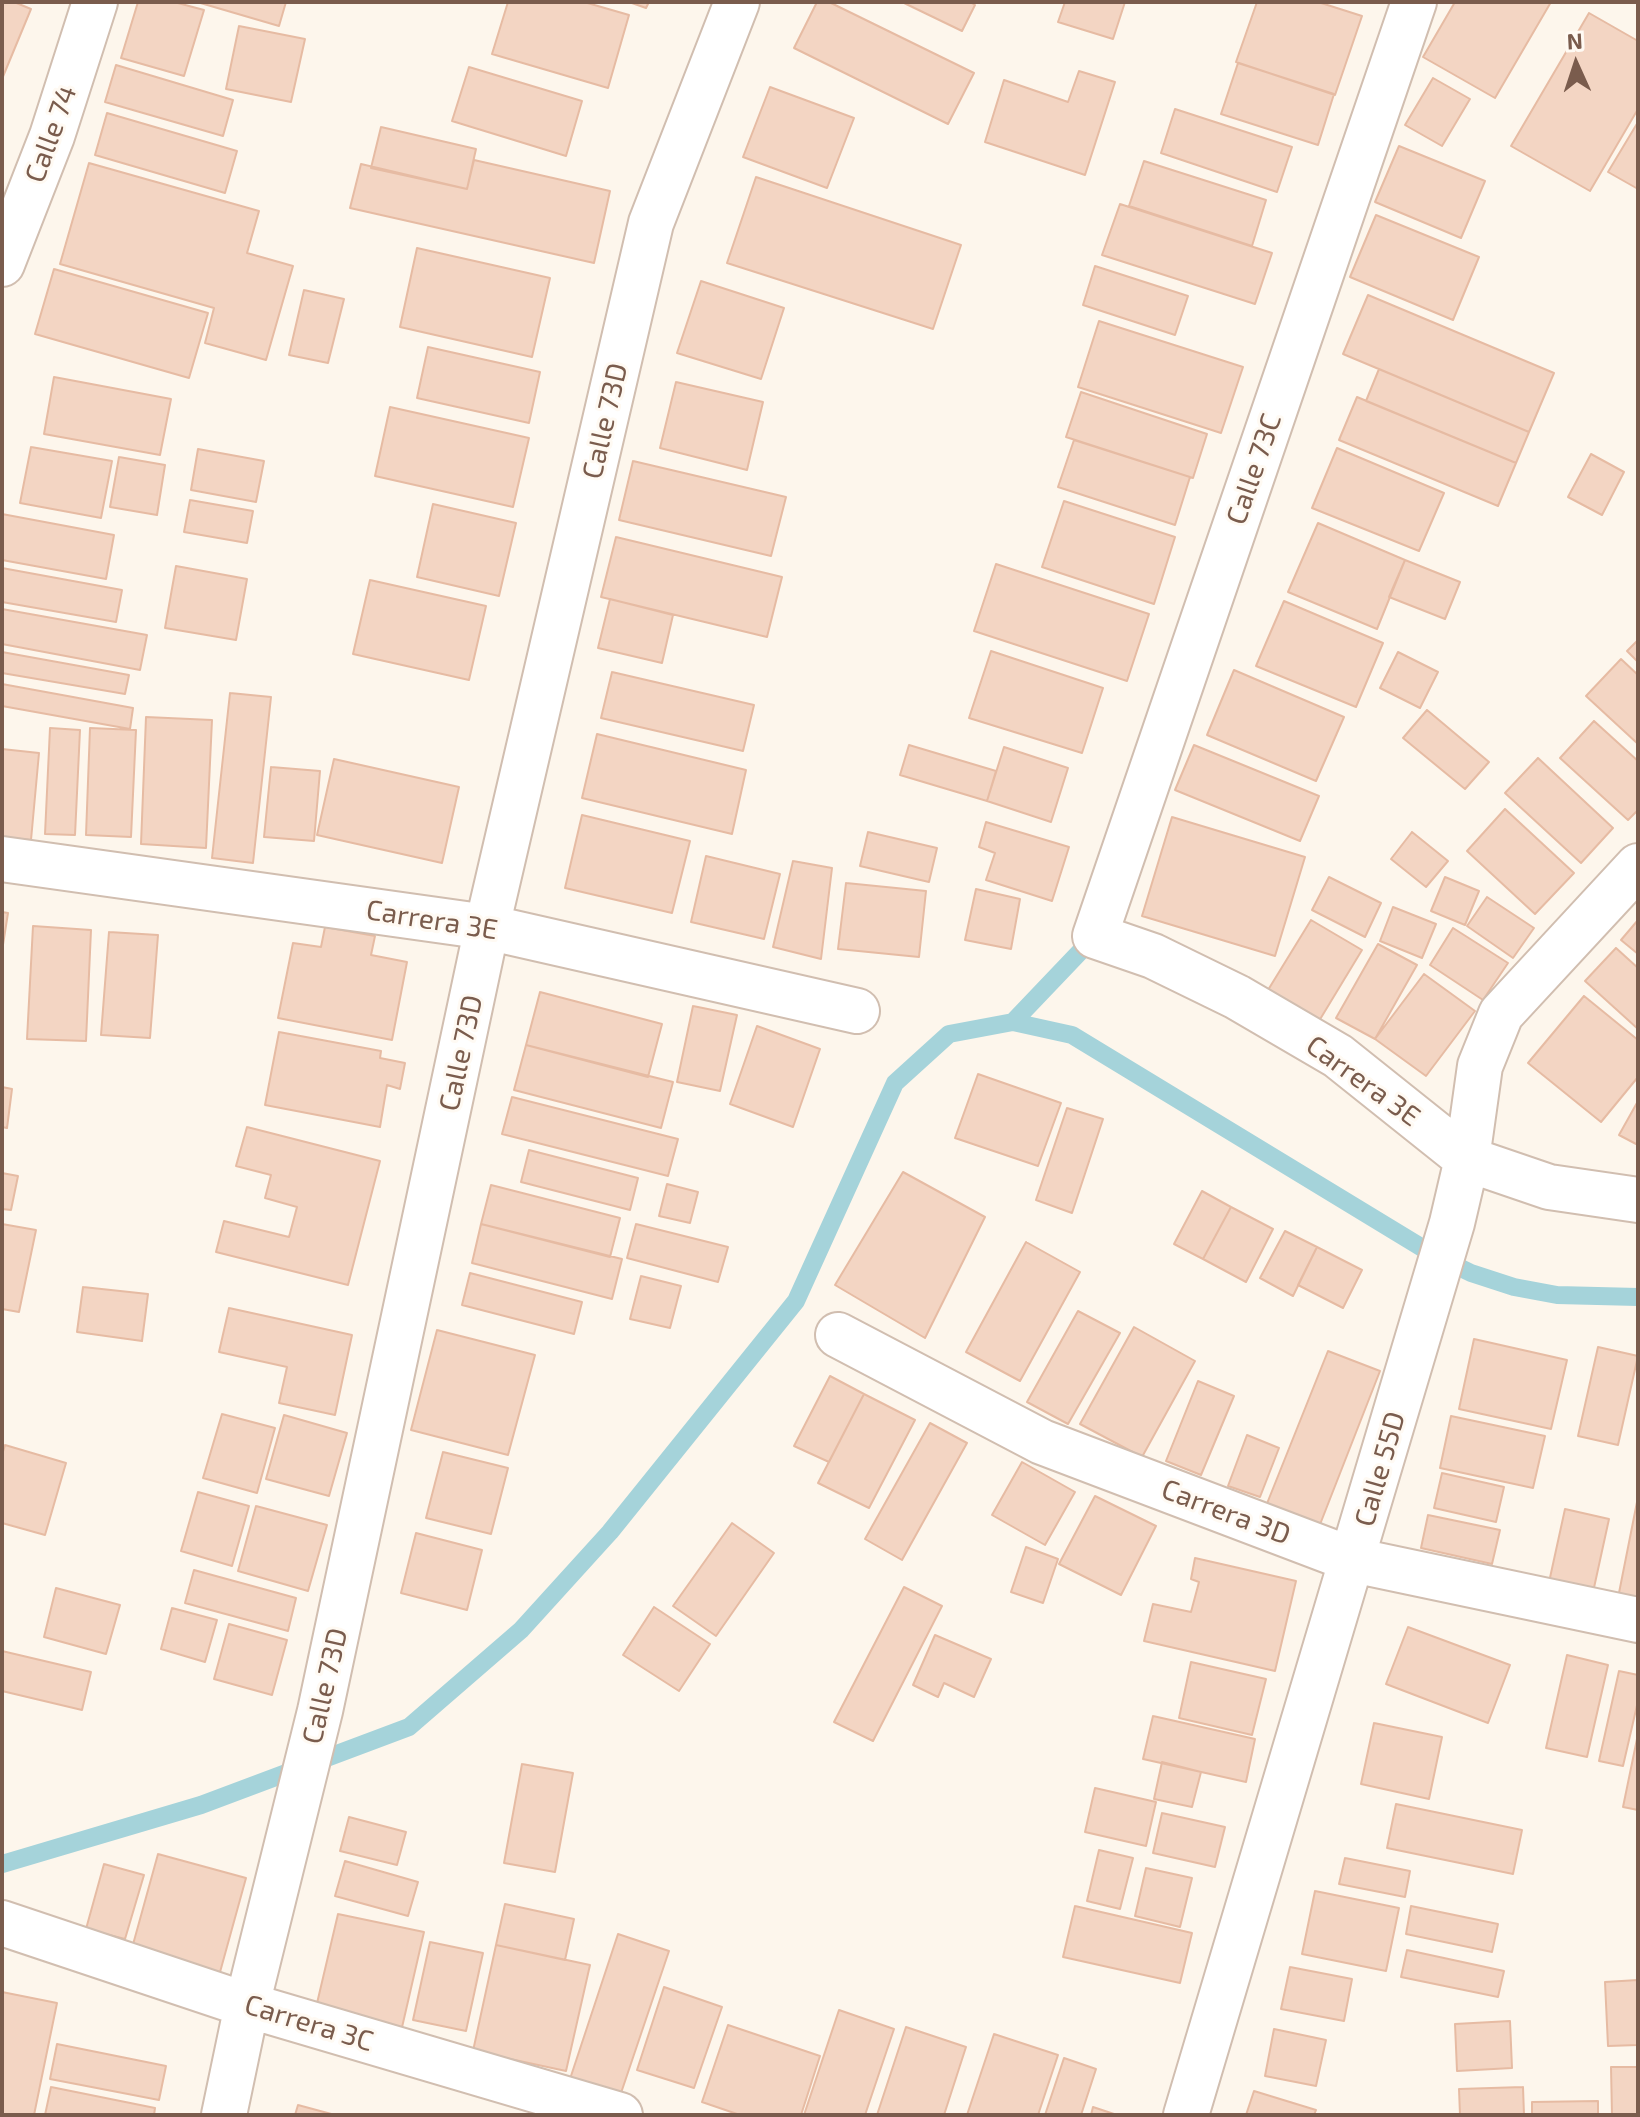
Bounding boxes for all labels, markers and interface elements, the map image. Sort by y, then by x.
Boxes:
north arrow [1536,24,1616,104]
text: N [1566,27,1583,53]
street label: Calle 74 [18,81,84,187]
street label: Calle 73D [575,360,635,482]
street label: Calle 73C [1219,409,1289,529]
street label: Carrera 3E [364,893,500,947]
street label: Calle 73D [432,992,490,1114]
street label: Carrera 3E [1300,1028,1426,1134]
street label: Calle 55D [1348,1408,1412,1530]
street label: Carrera 3D [1157,1472,1295,1552]
street label: Calle 73D [295,1625,355,1747]
street label: Carrera 3C [241,1988,377,2058]

